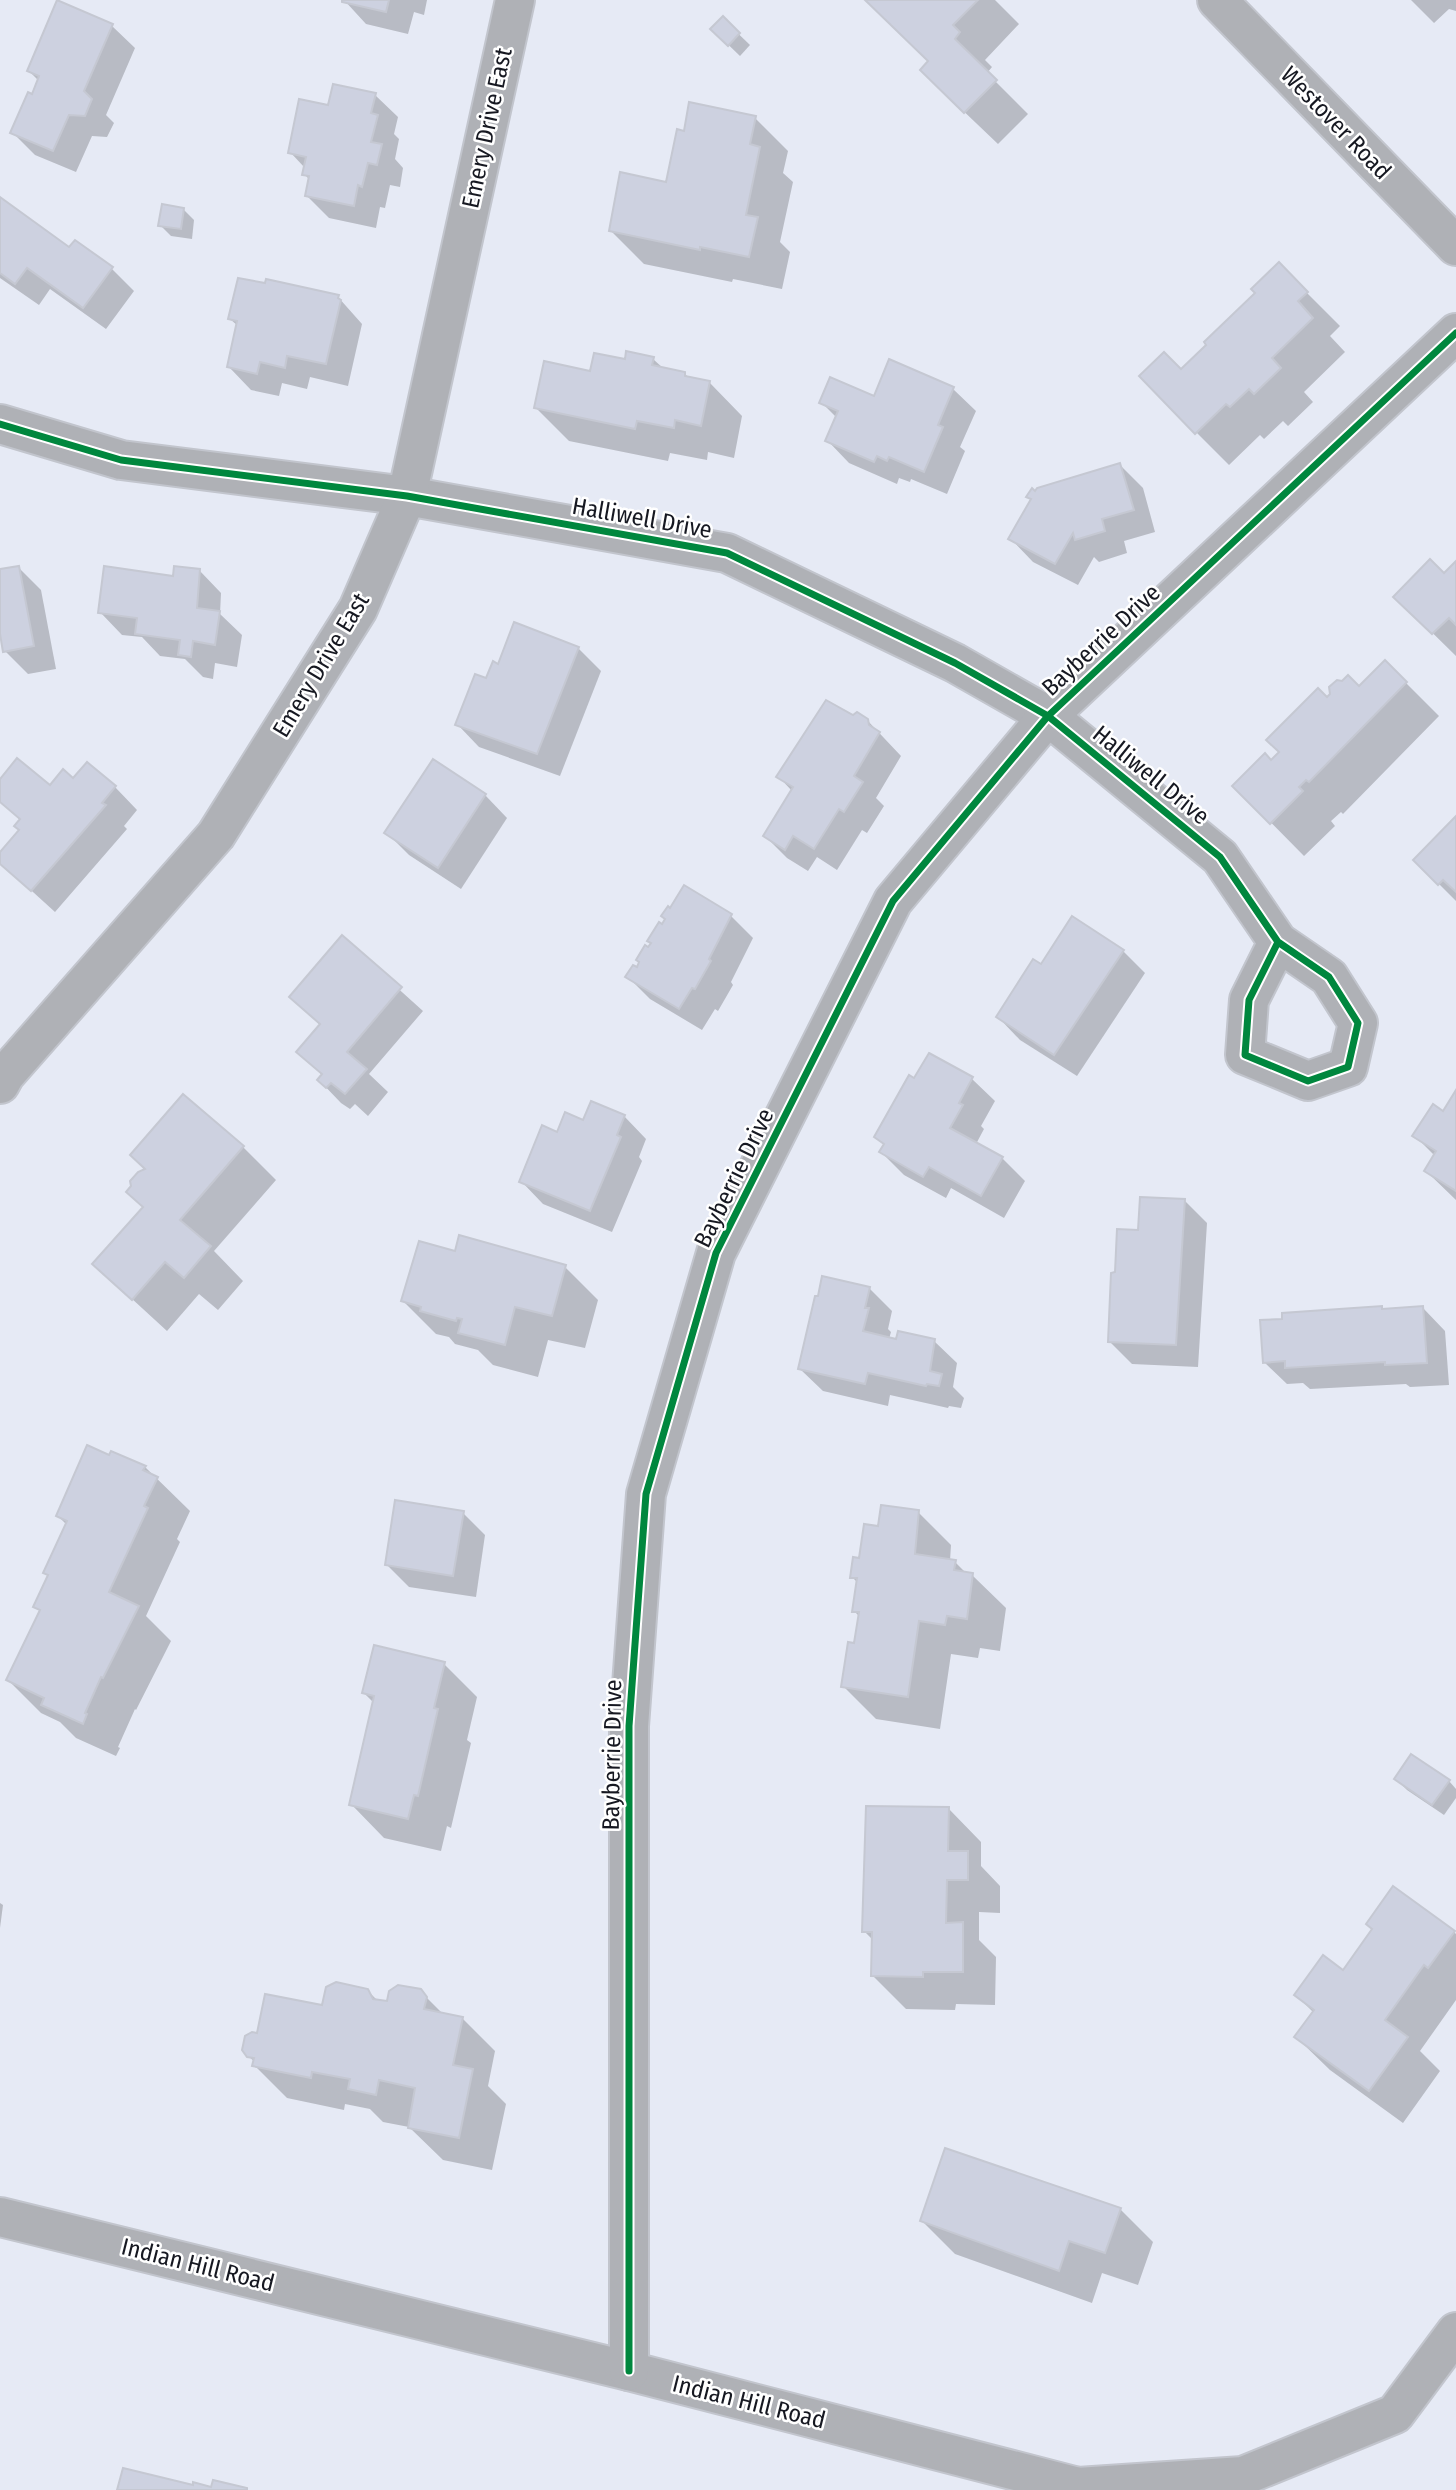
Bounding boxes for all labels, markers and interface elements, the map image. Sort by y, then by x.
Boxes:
street label: Emery Drive East [456,45,518,211]
street label: Westover Road [1275,61,1397,185]
street label: Halliwell Drive [570,492,714,544]
street label: Bayberrie Drive [1036,578,1166,702]
street label: Emery Drive East [267,588,375,742]
street label: Halliwell Drive [1087,720,1215,830]
street label: Bayberrie Drive [688,1104,780,1252]
street label: Bayberrie Drive [597,1679,627,1831]
street label: Indian Hill Road [119,2232,277,2298]
street label: Indian Hill Road [670,2369,828,2435]

